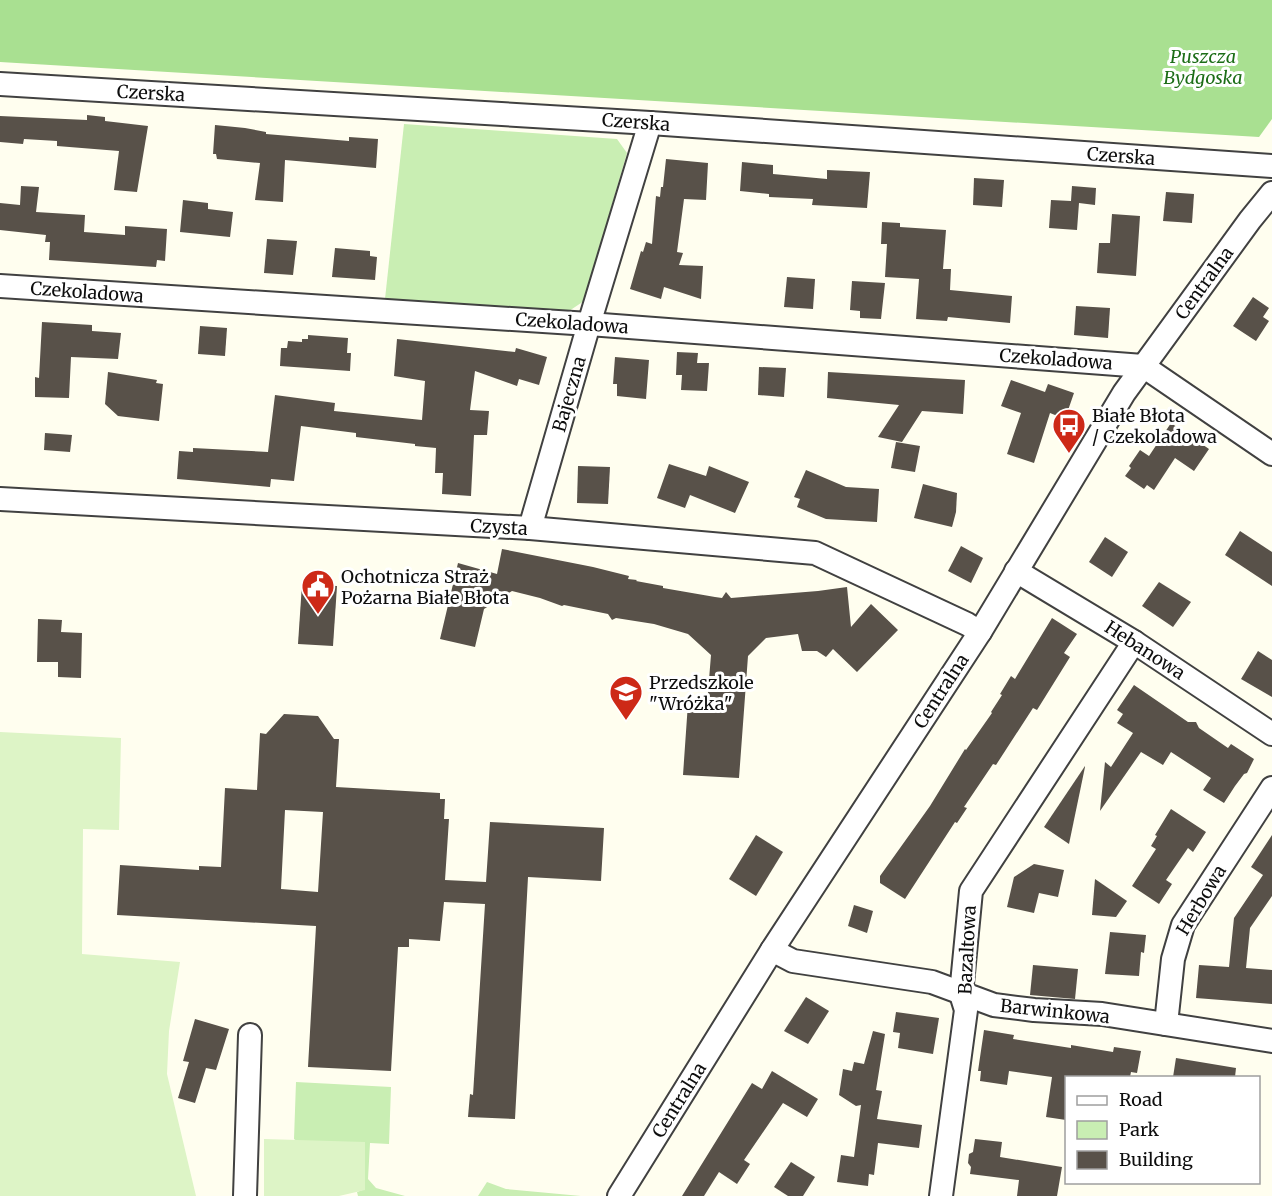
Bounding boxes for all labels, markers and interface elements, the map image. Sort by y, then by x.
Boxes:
park label: Puszcza Bydgoska [1163,45,1243,89]
street label: Czerska [116,80,186,106]
street label: Czerska [601,108,671,136]
street label: Czerska [1086,142,1156,170]
street label: Centralna [1170,242,1238,324]
street label: Czekoladowa [30,277,145,307]
street label: Czekoladowa [515,308,630,338]
street label: Czekoladowa [999,344,1114,374]
street label: Bajeczna [547,353,591,435]
place label: Białe Błota / Czekoladowa [1092,404,1217,448]
bus stop icon: Białe Błota / Czekoladowa [1051,407,1087,454]
street label: Czysta [470,514,529,540]
place label: Ochotnicza Straż Pożarna Białe Błota [341,565,510,609]
public building icon: Ochotnicza Straż Pożarna Białe Błota [300,568,336,615]
street label: Hebanowa [1100,615,1190,685]
street label: Centralna [908,649,974,733]
place label: Przedszkole "Wróżka" [649,671,754,715]
school or university icon: Przedszkole "Wróżka" [608,674,644,721]
street label: Herbowa [1171,860,1231,939]
street label: Bazaltowa [953,904,981,995]
street label: Barwinkowa [999,994,1111,1028]
street label: Centralna [647,1058,711,1142]
legend [1065,1076,1260,1184]
text: Road [1119,1088,1163,1111]
text: Park [1119,1118,1160,1141]
text: Building [1119,1148,1193,1171]

